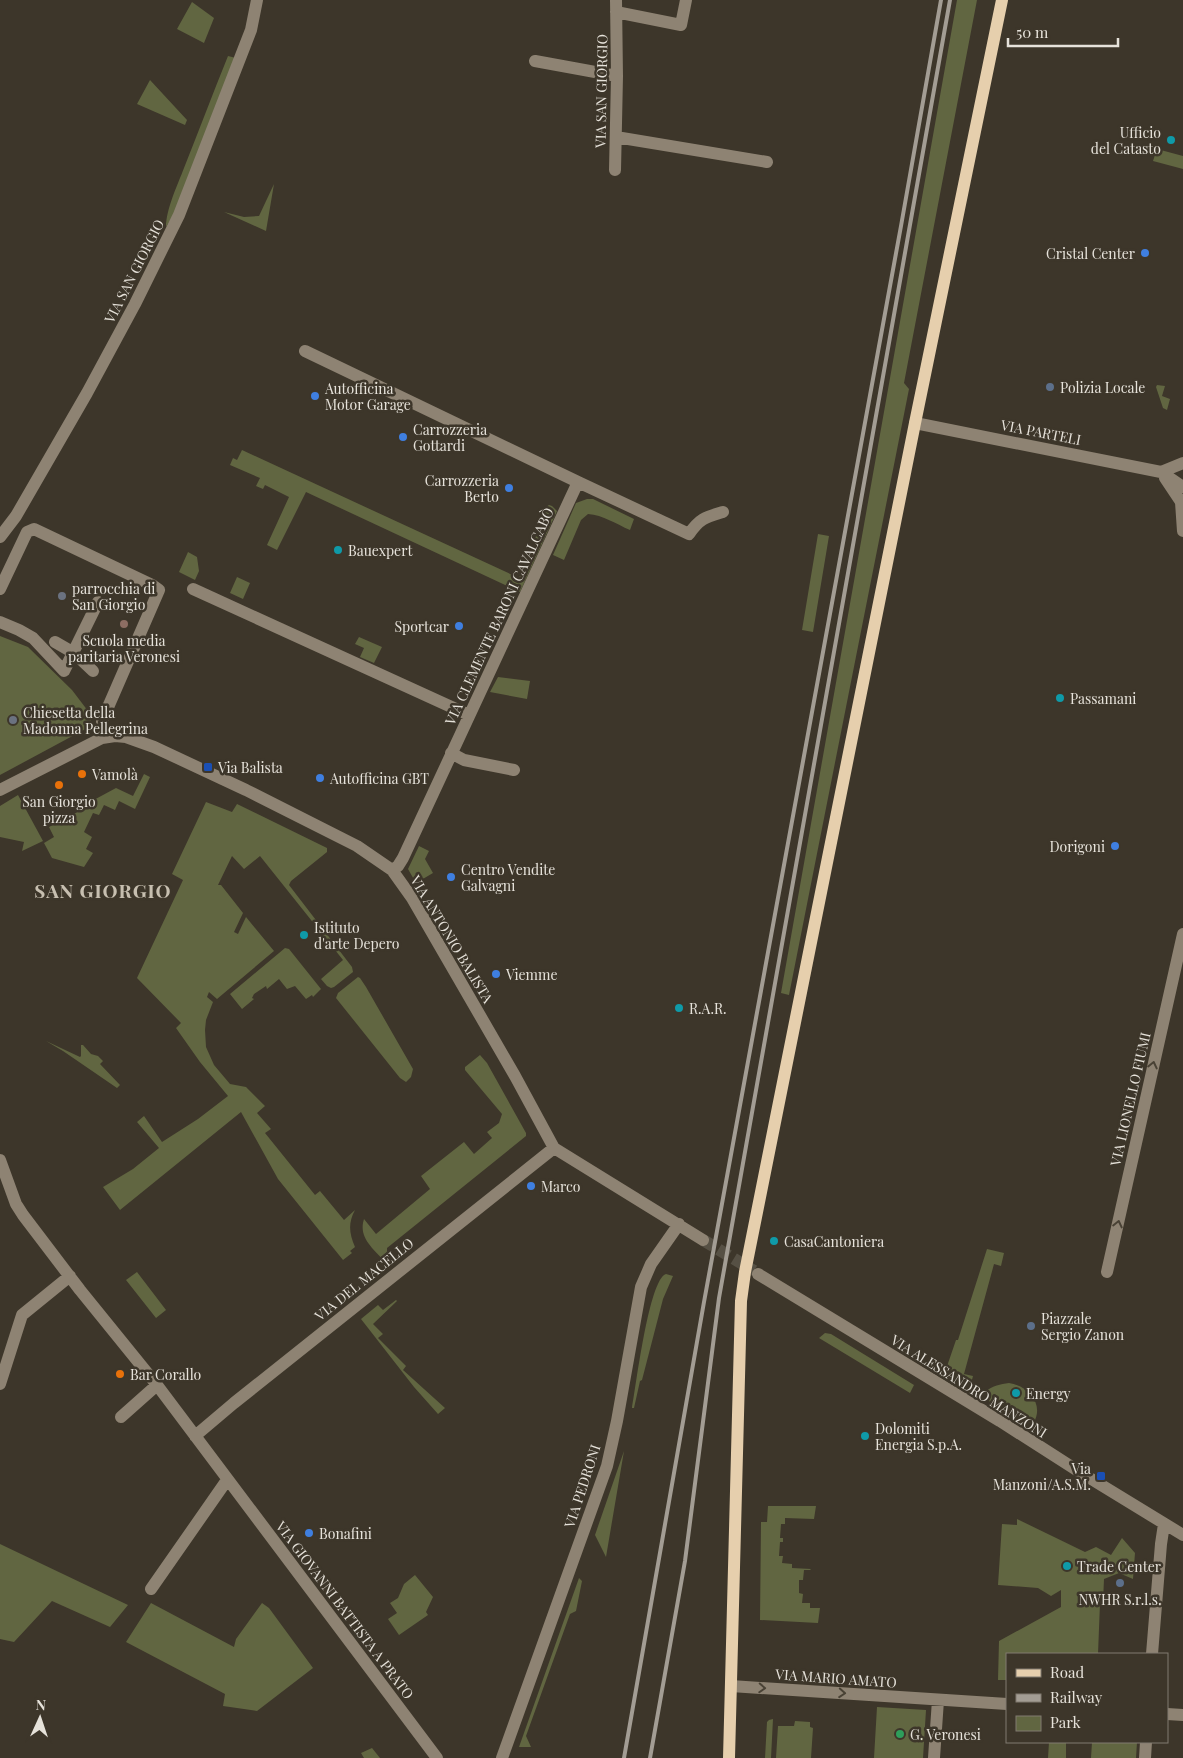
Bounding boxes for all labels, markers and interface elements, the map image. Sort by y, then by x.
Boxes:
scale bar [1008,15,1118,47]
text: 50 m [1016,22,1049,42]
street label: VIA SAN GIORGIO [590,34,611,149]
place label: Ufficio del Catasto [1091,123,1161,158]
marker: Ufficio del Catasto [1165,134,1177,146]
street label: VIA SAN GIORGIO [99,216,168,327]
place label: Cristal Center [1046,244,1136,263]
marker: Cristal Center [1139,247,1151,259]
place label: Polizia Locale [1060,378,1145,397]
place label: Autofficina Motor Garage [324,379,411,414]
marker: Polizia Locale [1044,381,1056,393]
marker: Autofficina Motor Garage [309,390,321,402]
street label: VIA PARTELI [998,415,1083,449]
place label: Carrozzeria Gottardi [413,420,487,455]
marker: Carrozzeria Gottardi [397,431,409,443]
place label: Carrozzeria Berto [425,471,499,506]
marker: Carrozzeria Berto [503,482,515,494]
street label: VIA CLEMENTE BARONI CAVALCABÒ [440,504,558,729]
place label: Bauexpert [348,541,413,560]
marker: Bauexpert [332,544,344,556]
place label: parrocchia di San Giorgio [72,579,155,614]
marker: parrocchia di San Giorgio [56,590,68,602]
place label: Sportcar [394,617,450,636]
marker: Scuola media paritaria Veronesi [118,618,130,630]
marker: Sportcar [453,620,465,632]
place label: Scuola media paritaria Veronesi [68,631,180,666]
place label: Passamani [1070,689,1136,708]
marker: Passamani [1054,692,1066,704]
place label: Chiesetta della Madonna Pellegrina [23,703,148,738]
marker: Chiesetta della Madonna Pellegrina [7,714,19,726]
place label: Via Balista [217,758,283,777]
marker: Via Balista [202,761,214,773]
place label: Vamolà [91,765,138,784]
marker: Vamolà [76,768,88,780]
place label: Autofficina GBT [329,769,429,788]
marker: Autofficina GBT [314,772,326,784]
marker: San Giorgio pizza [53,779,65,791]
place label: San Giorgio pizza [22,792,96,827]
place label: Dorigoni [1049,837,1105,856]
marker: Dorigoni [1109,840,1121,852]
place label: Centro Vendite Galvagni [461,860,555,895]
street label: VIA ANTONIO BALISTA [406,871,498,1006]
marker: Centro Vendite Galvagni [445,871,457,883]
district label: SAN GIORGIO [34,877,172,903]
place label: Istituto d'arte Depero [314,918,400,953]
marker: Istituto d'arte Depero [298,929,310,941]
place label: Viemme [505,965,558,984]
marker: Viemme [490,968,502,980]
place label: R.A.R. [689,999,727,1018]
marker: R.A.R. [673,1002,685,1014]
street label: VIA LIONELLO FIUMI [1105,1030,1155,1169]
one-way arrow [1147,1061,1158,1070]
place label: Marco [541,1177,581,1196]
marker: Marco [525,1180,537,1192]
one-way arrow [1112,1220,1123,1229]
place label: CasaCantoniera [784,1232,884,1251]
street label: VIA DEL MACELLO [310,1233,417,1325]
marker: CasaCantoniera [768,1235,780,1247]
place label: Piazzale Sergio Zanon [1041,1309,1125,1344]
marker: Piazzale Sergio Zanon [1025,1320,1037,1332]
street label: VIA ALESSANDRO MANZONI [886,1329,1051,1442]
place label: Bar Corallo [130,1365,201,1384]
marker: Bar Corallo [114,1368,126,1380]
place label: Energy [1026,1384,1071,1403]
marker: Energy [1010,1387,1022,1399]
place label: Dolomiti Energia S.p.A. [875,1419,962,1454]
marker: Dolomiti Energia S.p.A. [859,1430,871,1442]
street label: VIA PEDRONI [559,1442,604,1531]
place label: Via Manzoni/A.S.M. [993,1459,1091,1494]
marker: Via Manzoni/A.S.M. [1095,1470,1107,1482]
street label: VIA GIOVANNI BATTISTA A PRATO [271,1516,418,1703]
place label: Bonafini [319,1524,372,1543]
marker: Bonafini [303,1527,315,1539]
place label: Trade Center [1077,1557,1162,1576]
marker: Trade Center [1061,1560,1073,1572]
marker: NWHR S.r.l.s. [1114,1577,1126,1589]
place label: NWHR S.r.l.s. [1078,1590,1162,1609]
legend [1006,1653,1168,1743]
text: Road [1050,1662,1084,1682]
street label: VIA MARIO AMATO [774,1664,897,1692]
one-way arrow [759,1683,767,1694]
text: Railway [1050,1687,1103,1707]
one-way arrow [838,1688,846,1699]
north arrow [15,1693,65,1743]
text: N [35,1695,46,1714]
text: Park [1050,1712,1082,1732]
place label: G. Veronesi [910,1725,981,1744]
marker: G. Veronesi [894,1728,906,1740]

